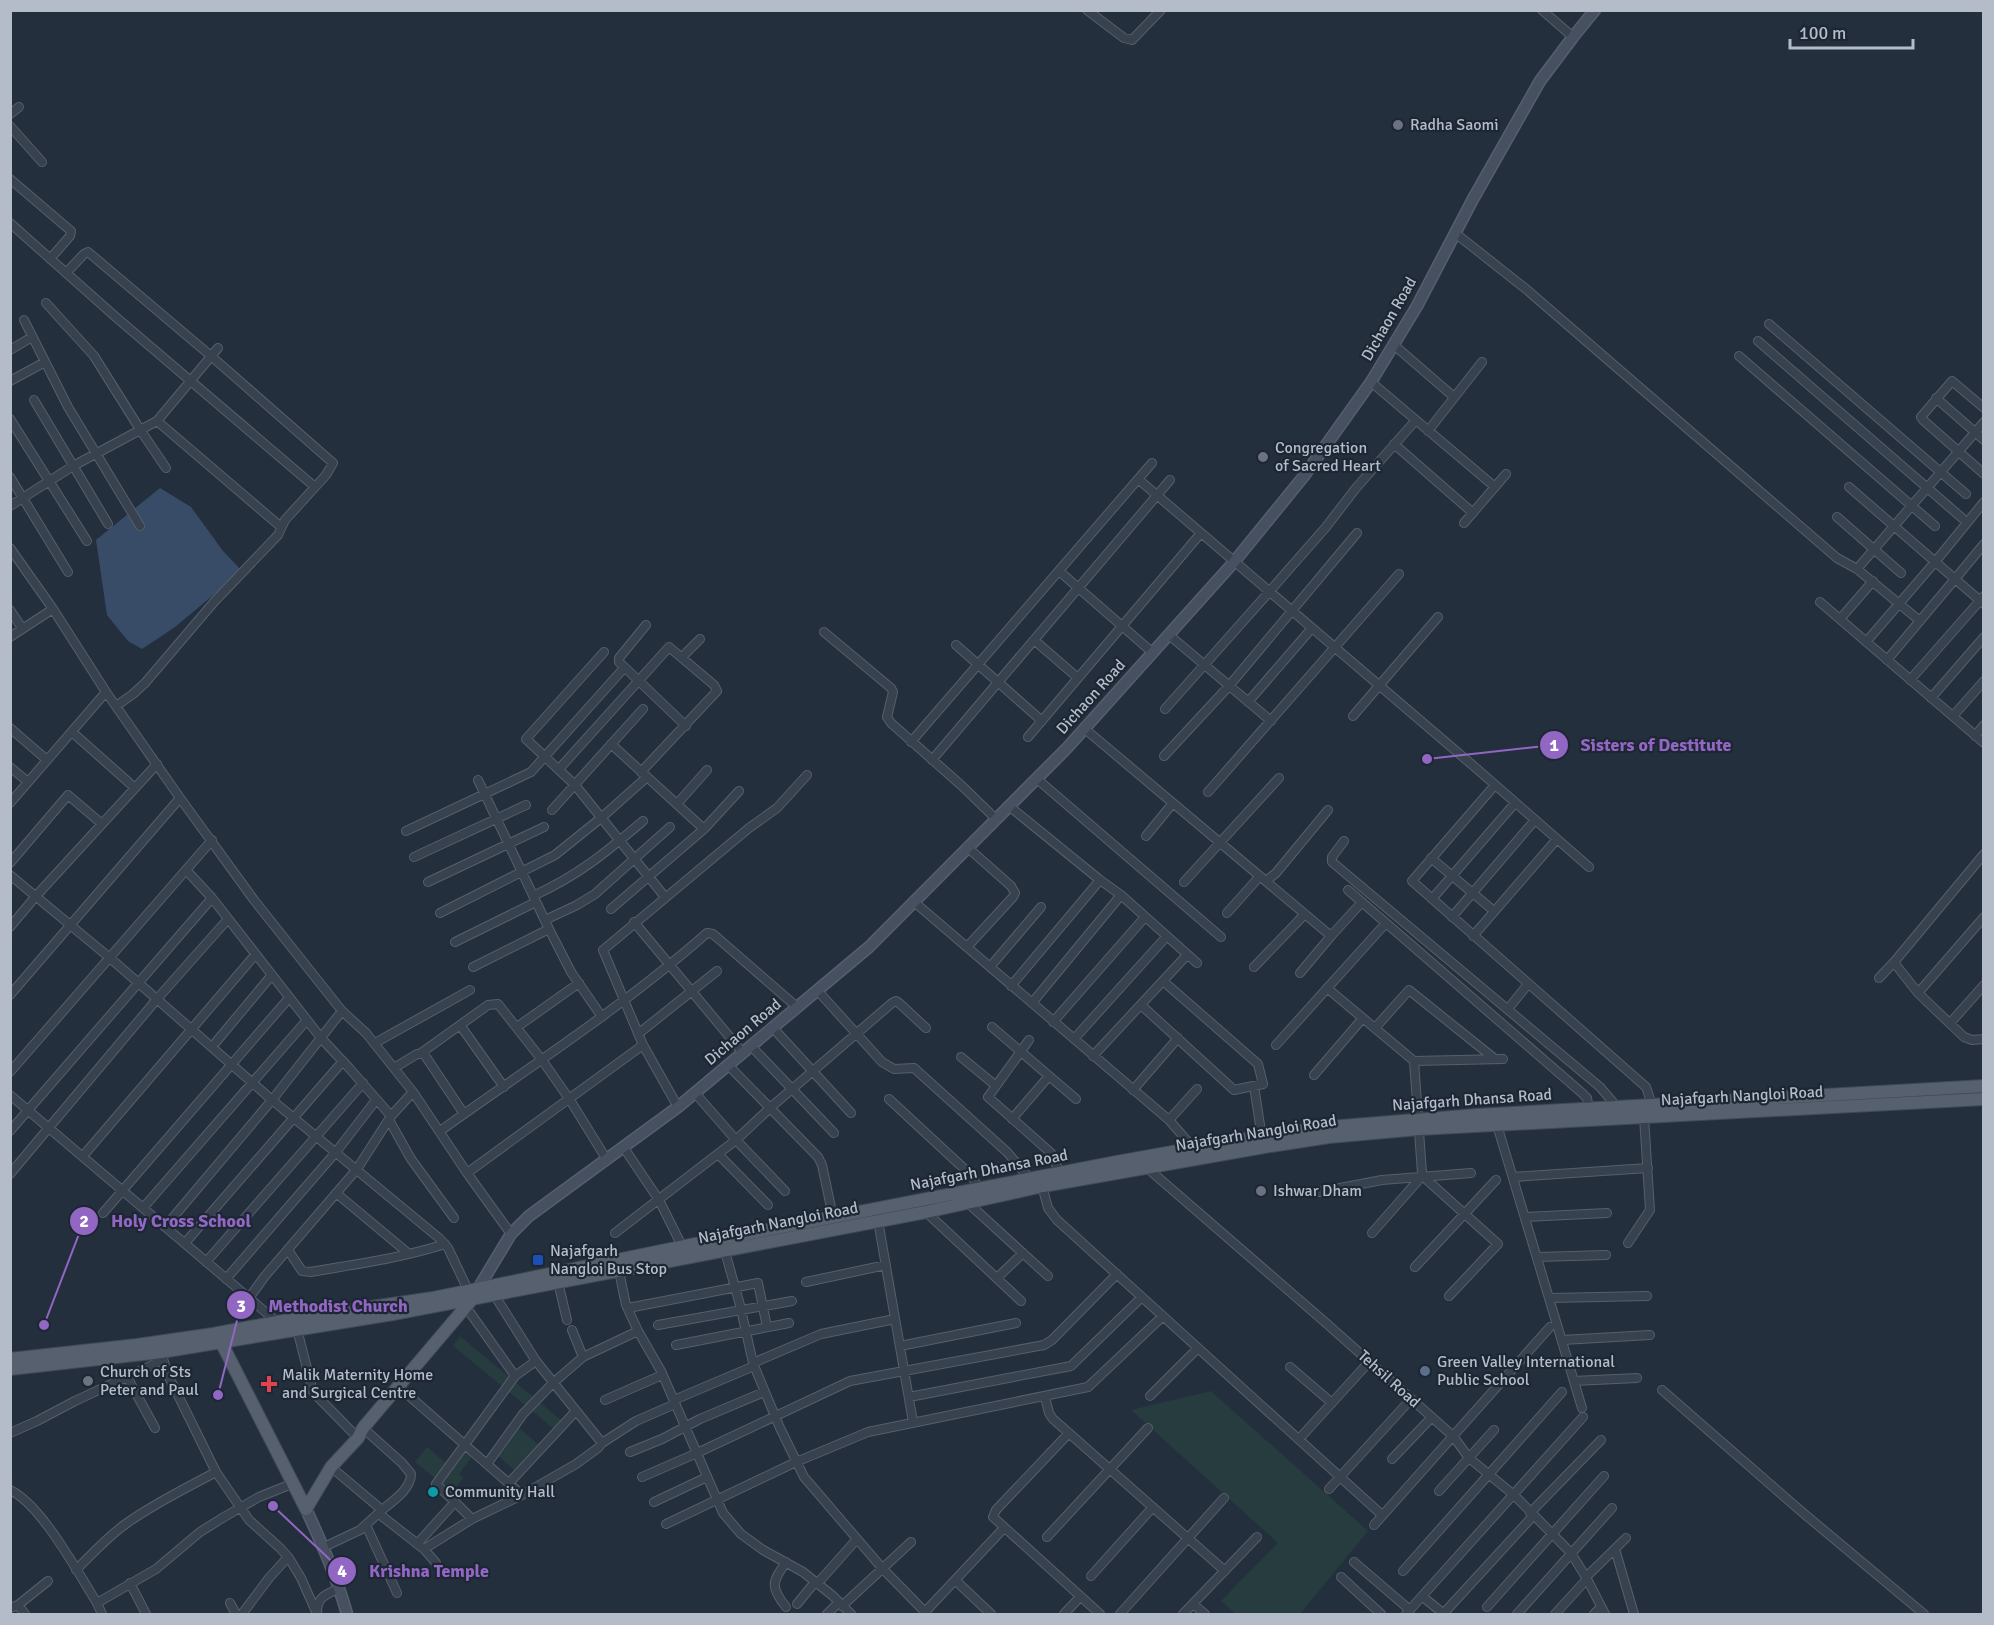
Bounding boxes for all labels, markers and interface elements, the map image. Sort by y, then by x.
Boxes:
scale bar [1790,12,1913,50]
text: 100 m [1799,22,1846,44]
place label: Radha Saomi [1410,115,1499,135]
marker: Radha Saomi [1391,118,1405,132]
street label: Dichaon Road [1357,273,1421,365]
place label: Congregation of Sacred Heart [1275,438,1381,476]
marker: Congregation of Sacred Heart [1256,450,1270,464]
street label: Dichaon Road [1052,655,1130,739]
callout: Sisters of Destitute [1539,727,1744,763]
text: 1 [1549,734,1559,756]
text: Sisters of Destitute [1581,734,1732,756]
street label: Dichaon Road [701,994,785,1070]
street label: Najafgarh Nangloi Road [1660,1082,1824,1110]
street label: Najafgarh Dhansa Road [1391,1084,1553,1116]
street label: Najafgarh Nangloi Road [1174,1110,1338,1156]
street label: Najafgarh Dhansa Road [908,1145,1070,1195]
place label: Ishwar Dham [1273,1181,1362,1201]
marker: Ishwar Dham [1254,1184,1268,1198]
street label: Najafgarh Nangloi Road [696,1198,860,1248]
callout: Holy Cross School [69,1203,263,1239]
text: 2 [79,1210,89,1232]
text: Holy Cross School [111,1210,251,1232]
place label: Najafgarh Nangloi Bus Stop [550,1241,667,1279]
marker: Najafgarh Nangloi Bus Stop [531,1253,545,1267]
callout: Methodist Church [226,1287,419,1323]
text: 3 [236,1295,246,1317]
text: Methodist Church [268,1295,408,1317]
street label: Tehsil Road [1354,1346,1424,1412]
place label: Green Valley International Public School [1437,1352,1615,1390]
place label: Church of Sts Peter and Paul [100,1362,199,1400]
marker: Green Valley International Public School [1418,1364,1432,1378]
place label: Malik Maternity Home and Surgical Centre [282,1365,433,1403]
marker: Church of Sts Peter and Paul [81,1374,95,1388]
marker: Malik Maternity Home and Surgical Centre [260,1375,278,1393]
place label: Community Hall [445,1482,555,1502]
marker: Community Hall [426,1485,440,1499]
callout: Krishna Temple [327,1553,501,1589]
text: 4 [337,1560,347,1582]
text: Krishna Temple [369,1560,489,1582]

